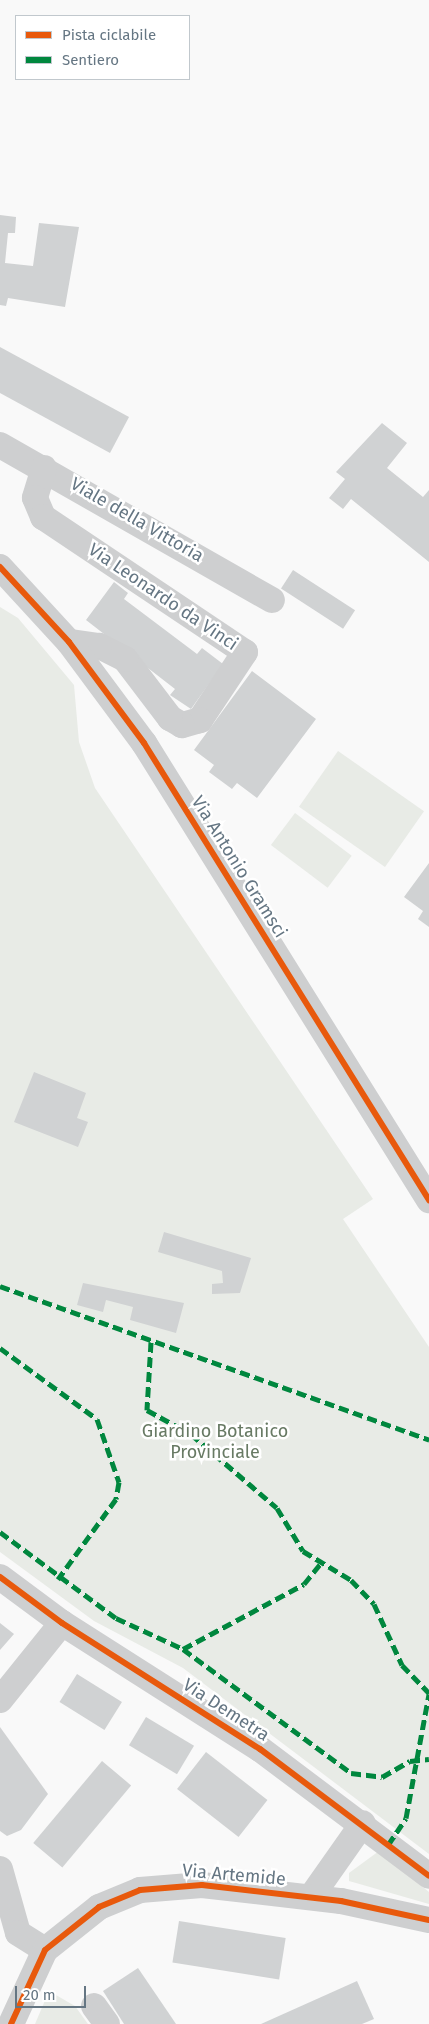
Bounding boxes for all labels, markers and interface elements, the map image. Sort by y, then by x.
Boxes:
legend [15,15,190,80]
text: Pista ciclabile [62,26,156,44]
text: Sentiero [62,51,119,69]
street label: Viale della Vittoria [67,473,207,567]
street label: Via Leonardo da Vinci [84,539,242,655]
street label: Via Antonio Gramsci [187,792,291,942]
park label: Giardino Botanico Provinciale [142,1421,288,1464]
street label: Via Demetra [179,1674,273,1746]
street label: Via Artemide [181,1860,287,1890]
scale bar [18,1976,89,2008]
text: 20 m [23,1986,56,2004]

